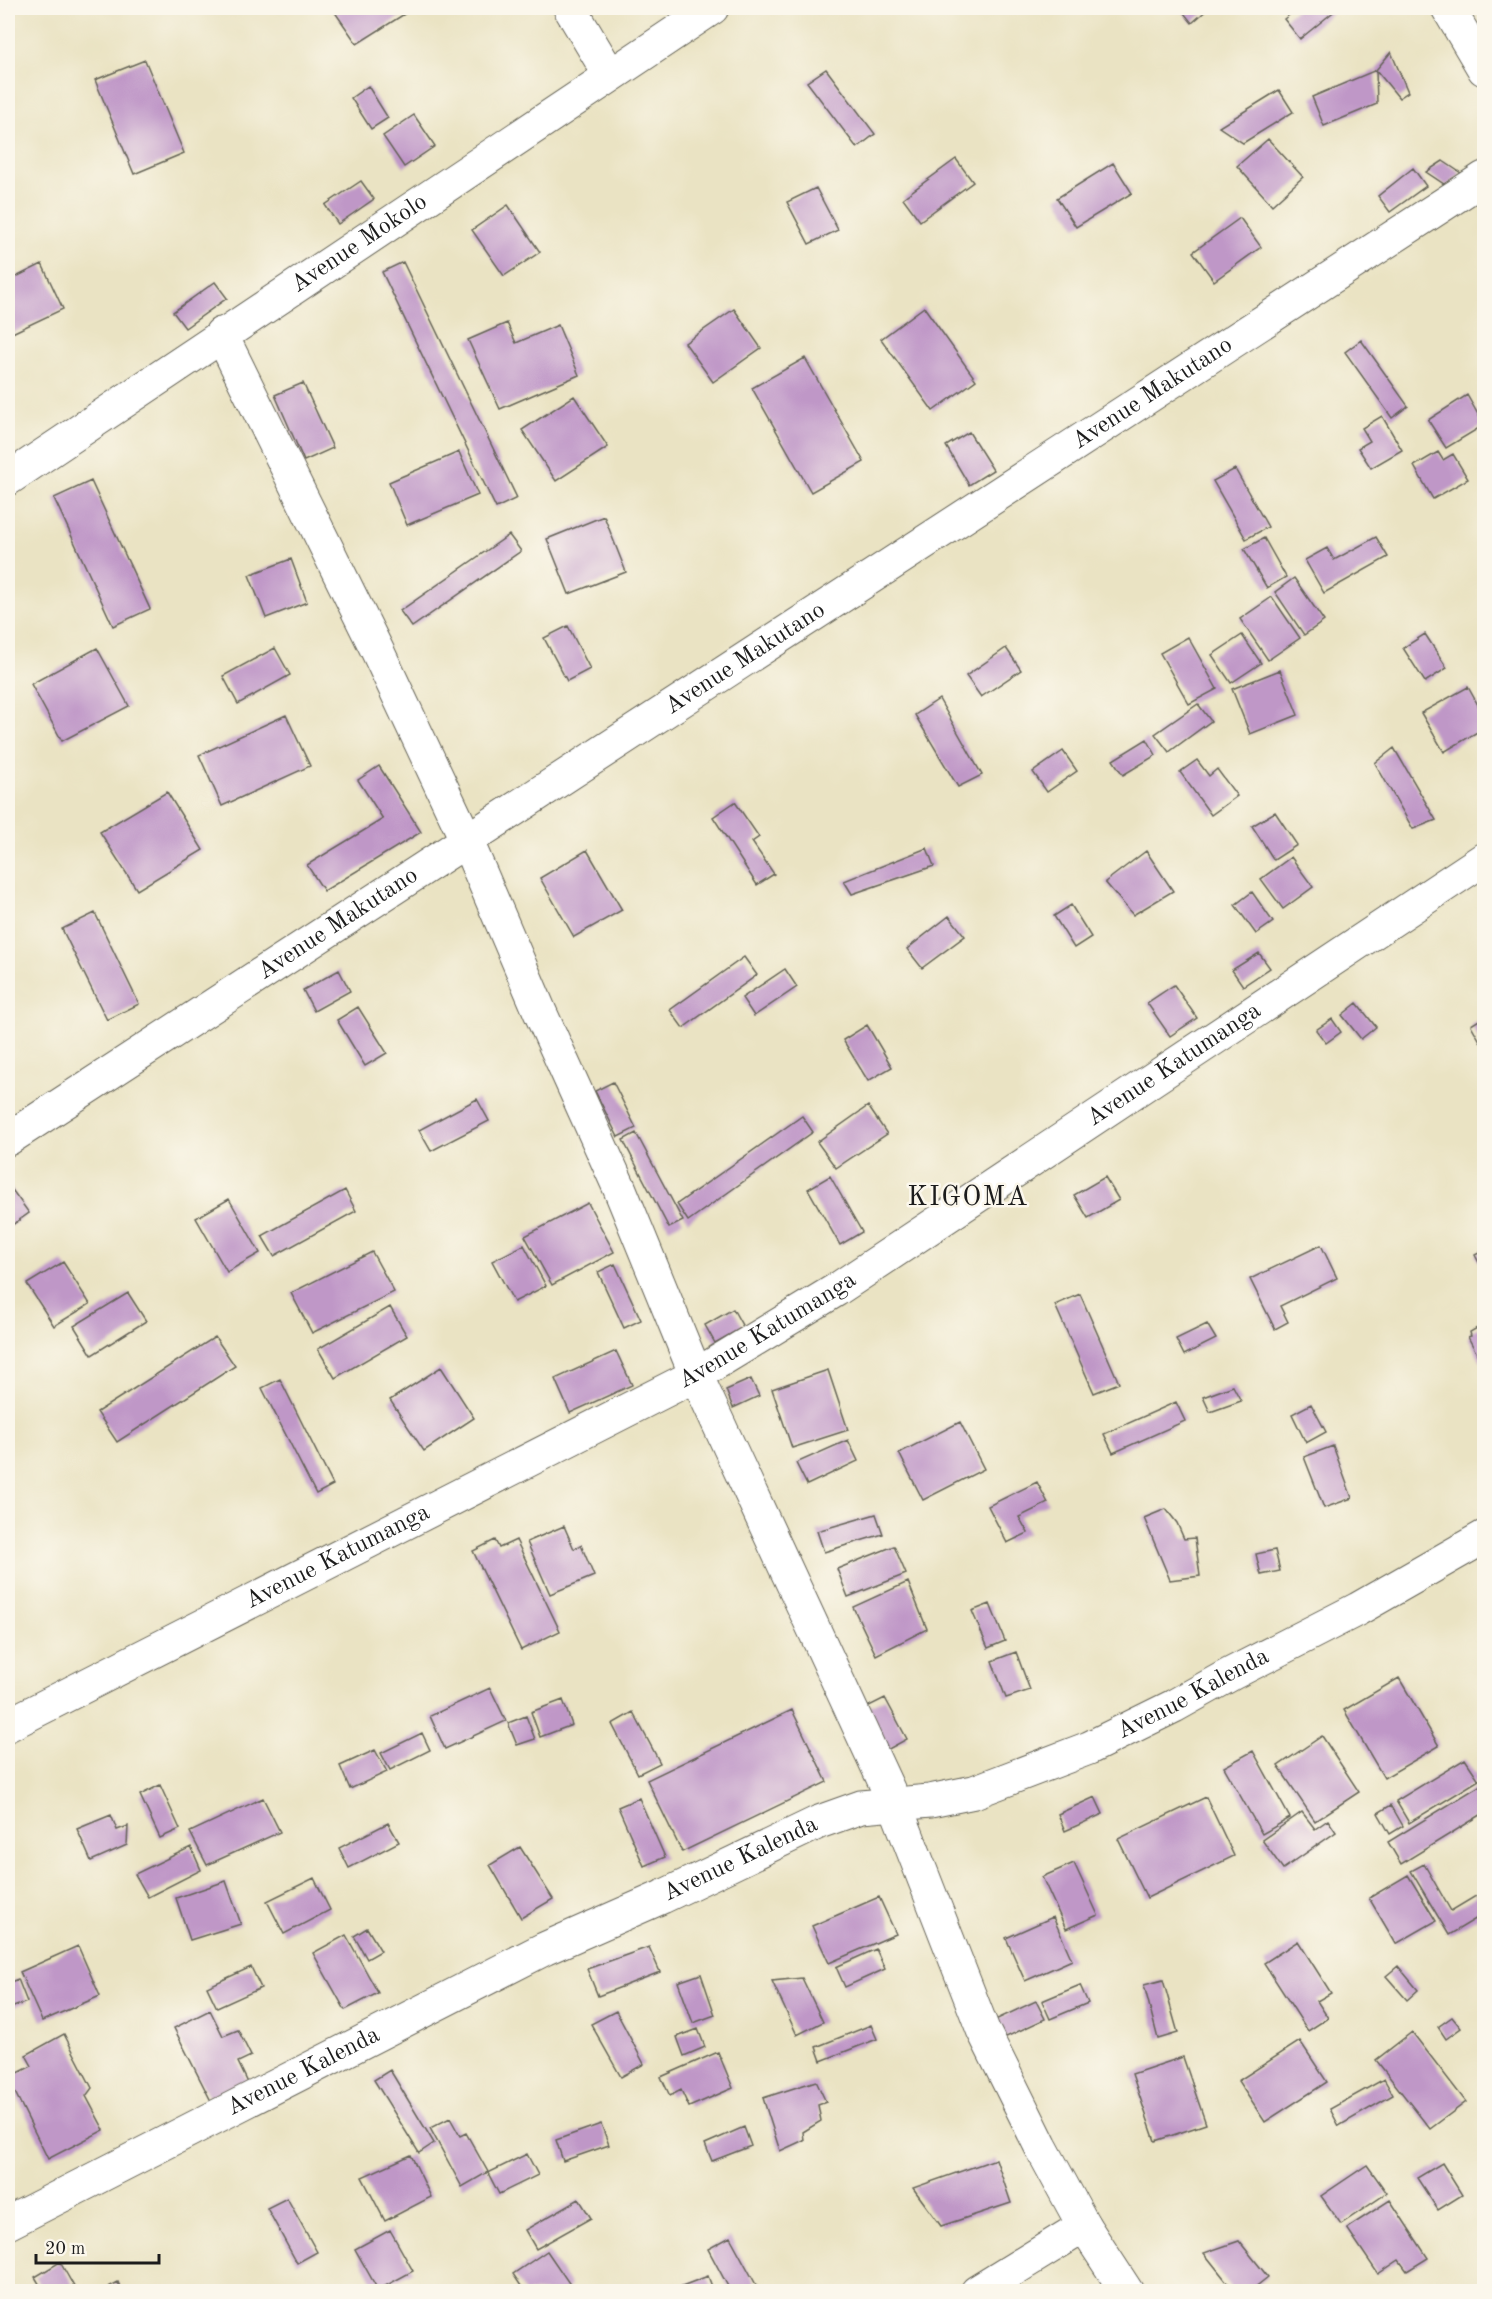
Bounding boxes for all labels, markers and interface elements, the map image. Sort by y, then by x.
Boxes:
street label: Avenue Mokolo [287,190,432,298]
street label: Avenue Makutano [1068,333,1237,454]
street label: Avenue Makutano [661,598,830,719]
street label: Avenue Makutano [254,863,422,985]
street label: Avenue Katumanga [1083,999,1266,1131]
district label: KIGOMA [907,1184,1029,1211]
street label: Avenue Katumanga [675,1268,861,1394]
street label: Avenue Katumanga [242,1500,434,1614]
street label: Avenue Kalenda [1113,1645,1273,1744]
street label: Avenue Kalenda [660,1812,822,1906]
street label: Avenue Kalenda [223,2023,384,2121]
scale bar [36,2227,159,2265]
text: 20 m [45,2240,85,2258]

